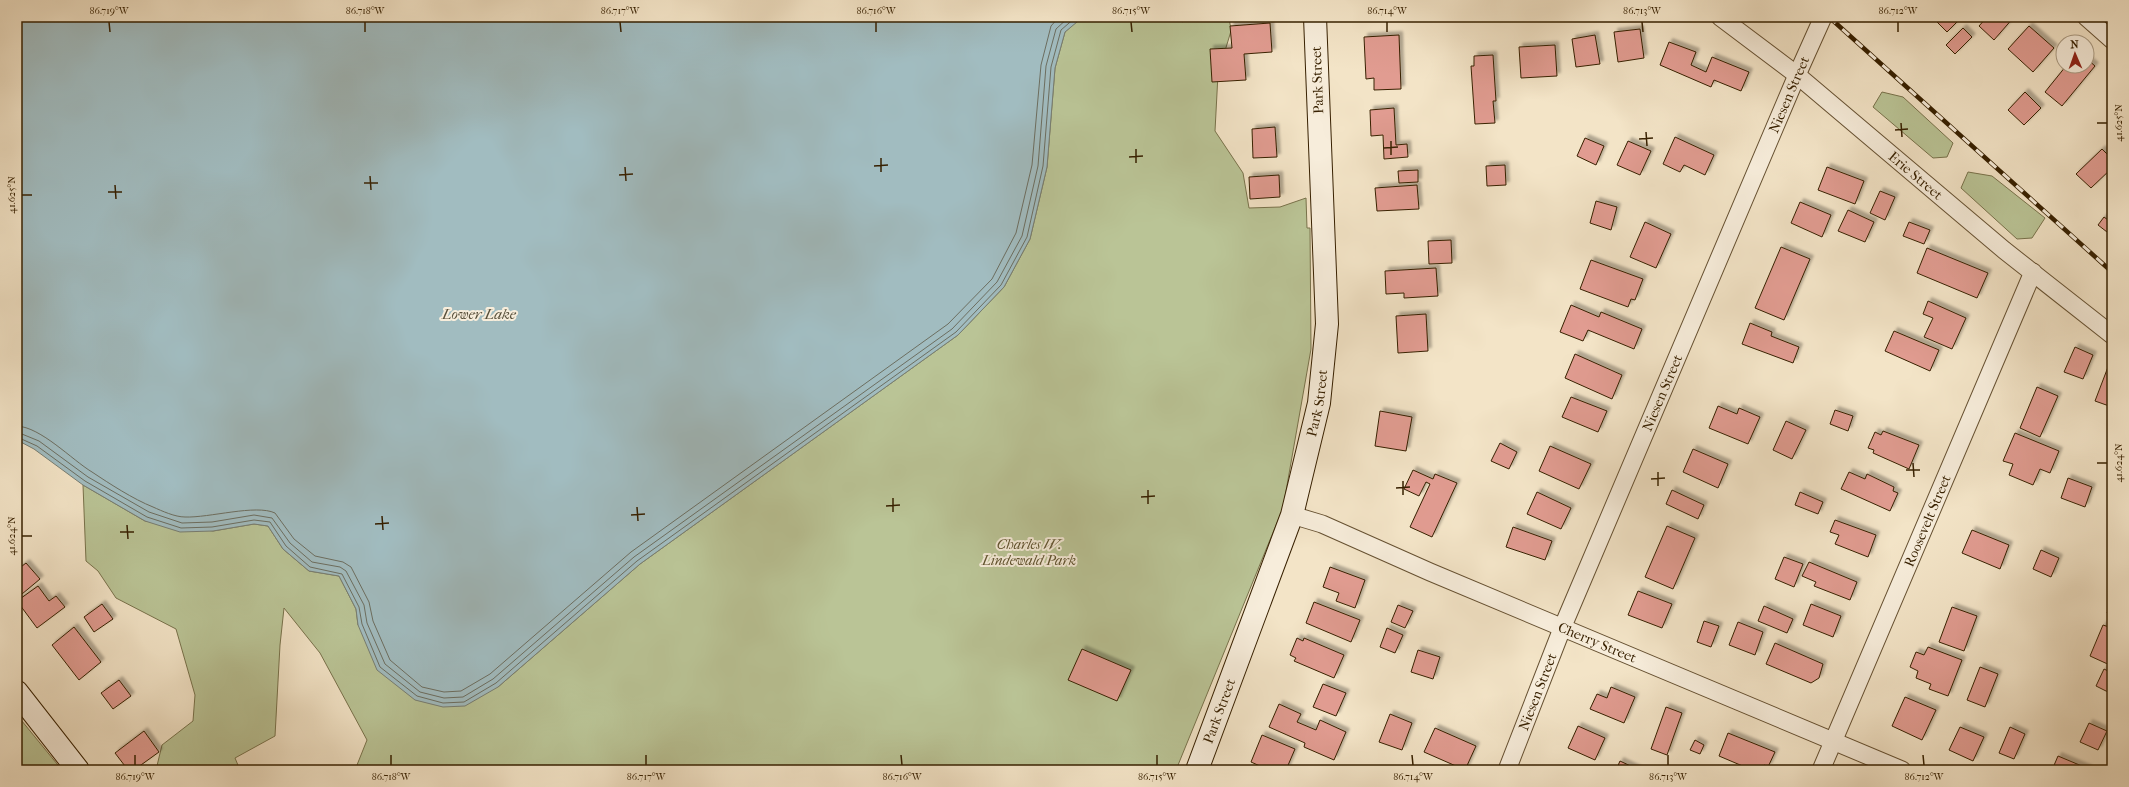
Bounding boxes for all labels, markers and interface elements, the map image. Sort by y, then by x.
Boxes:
text: 86.719°W [90,5,130,17]
text: 86.718°W [346,5,386,17]
text: 86.717°W [601,5,640,17]
text: 86.716°W [856,5,897,17]
text: 86.715°W [1112,5,1151,17]
text: 86.714°W [1367,5,1408,17]
text: 86.713°W [1623,5,1662,17]
text: 86.712°W [1879,5,1919,17]
north arrow [2055,34,2095,74]
text: N [2070,38,2080,51]
street label: Park Street [1308,46,1327,114]
street label: Niesen Street [1765,54,1813,136]
text: 41.625°N [2113,104,2125,142]
street label: Erie Street [1885,148,1946,203]
text: 41.625°N [6,176,18,214]
water label: Lower Lake [441,305,517,323]
street label: Niesen Street [1639,352,1686,434]
street label: Park Street [1303,369,1331,438]
text: 41.624°N [2113,443,2125,483]
street label: Roosevelt Street [1900,472,1955,570]
text: 41.624°N [6,516,18,556]
park label: Charles W. Lindewald Park [981,536,1076,569]
street label: Cherry Street [1555,619,1639,667]
street label: Niesen Street [1515,651,1561,733]
street label: Park Street [1200,676,1239,746]
text: 86.719°W [116,771,156,783]
text: 86.718°W [372,771,412,783]
text: 86.717°W [627,771,666,783]
text: 86.716°W [882,771,923,783]
text: 86.715°W [1138,771,1177,783]
text: 86.714°W [1393,771,1434,783]
text: 86.713°W [1649,771,1688,783]
text: 86.712°W [1905,771,1945,783]

